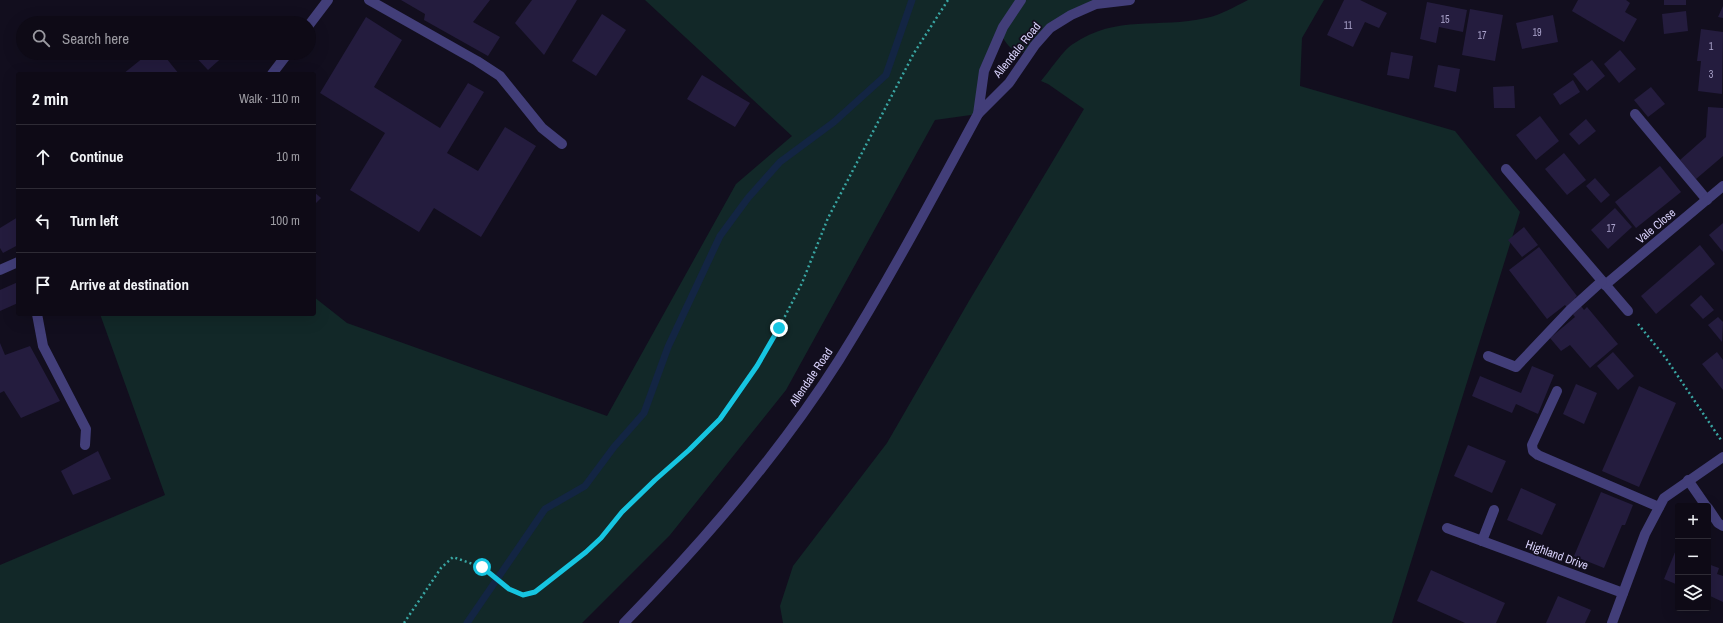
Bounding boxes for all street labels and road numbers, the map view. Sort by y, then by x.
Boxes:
street label: Allendale Road [989,19,1044,82]
street label: Vale Close [1633,205,1679,247]
street label: Allendale Road [785,345,836,410]
street label: Highland Drive [1523,536,1591,574]

